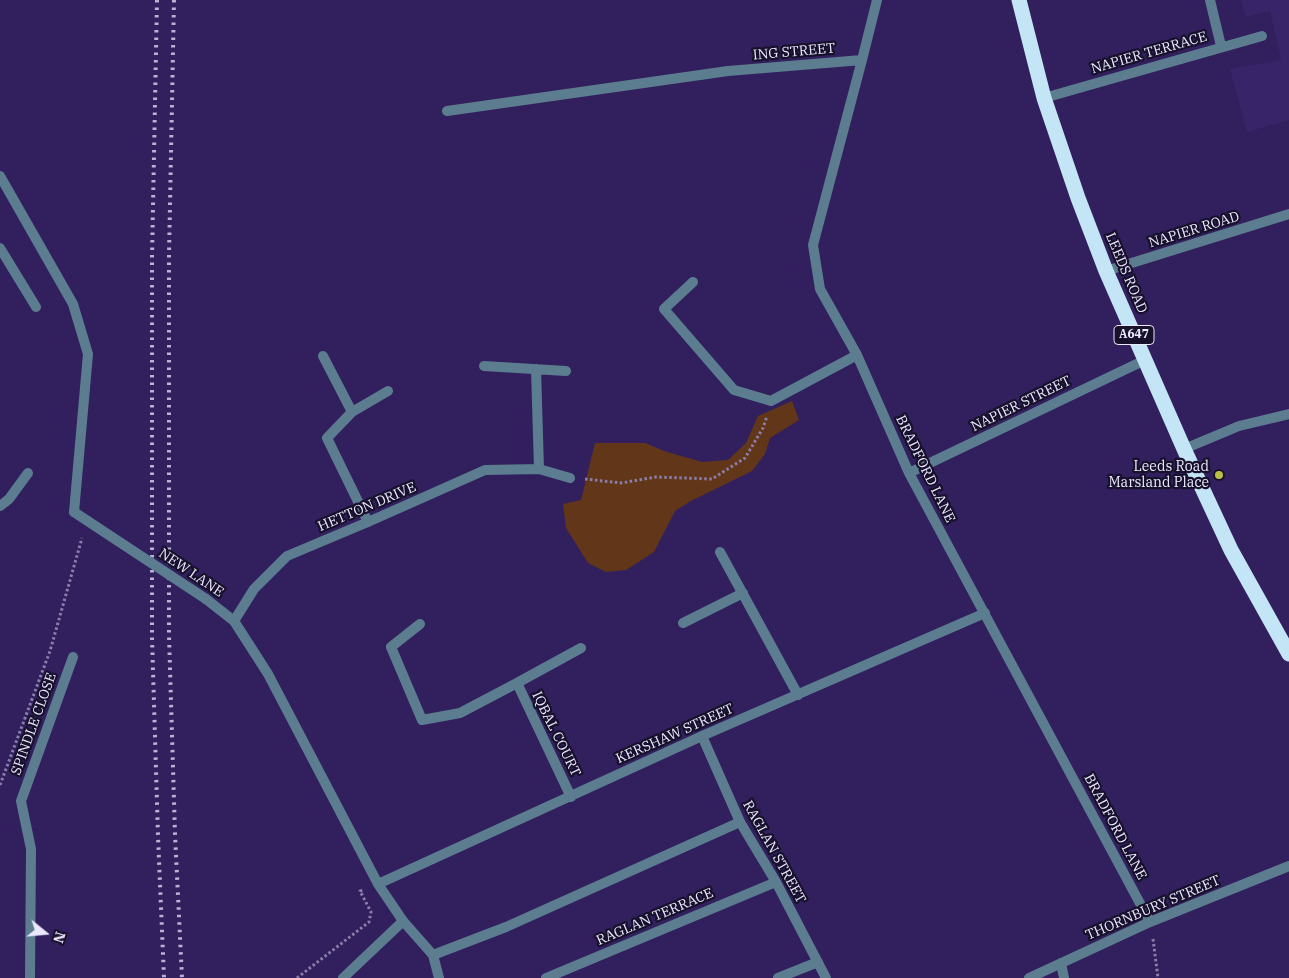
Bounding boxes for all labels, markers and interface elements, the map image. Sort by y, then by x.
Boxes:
street label: NAPIER TERRACE [1089,28,1209,78]
street label: ING STREET [752,40,836,64]
street label: NAPIER ROAD [1147,208,1241,252]
street label: LEEDS ROAD [1101,230,1151,316]
road number: A647 [1114,326,1154,344]
street label: NAPIER STREET [968,373,1074,435]
street label: BRADFORD LANE [892,413,958,525]
place label: Leeds Road Marsland Place [1108,459,1209,492]
marker: Leeds Road Marsland Place [1213,469,1225,481]
street label: HETTON DRIVE [315,479,419,535]
street label: NEW LANE [155,545,227,601]
street label: SPINDLE CLOSE [8,671,60,777]
street label: IQBAL COURT [528,689,584,779]
street label: KERSHAW STREET [614,700,736,768]
street label: BRADFORD LANE [1080,771,1150,883]
street label: RAGLAN STREET [739,798,809,906]
street label: THORNBURY STREET [1083,872,1223,944]
street label: RAGLAN TERRACE [594,885,716,949]
north arrow [20,908,70,958]
text: N [49,929,70,945]

